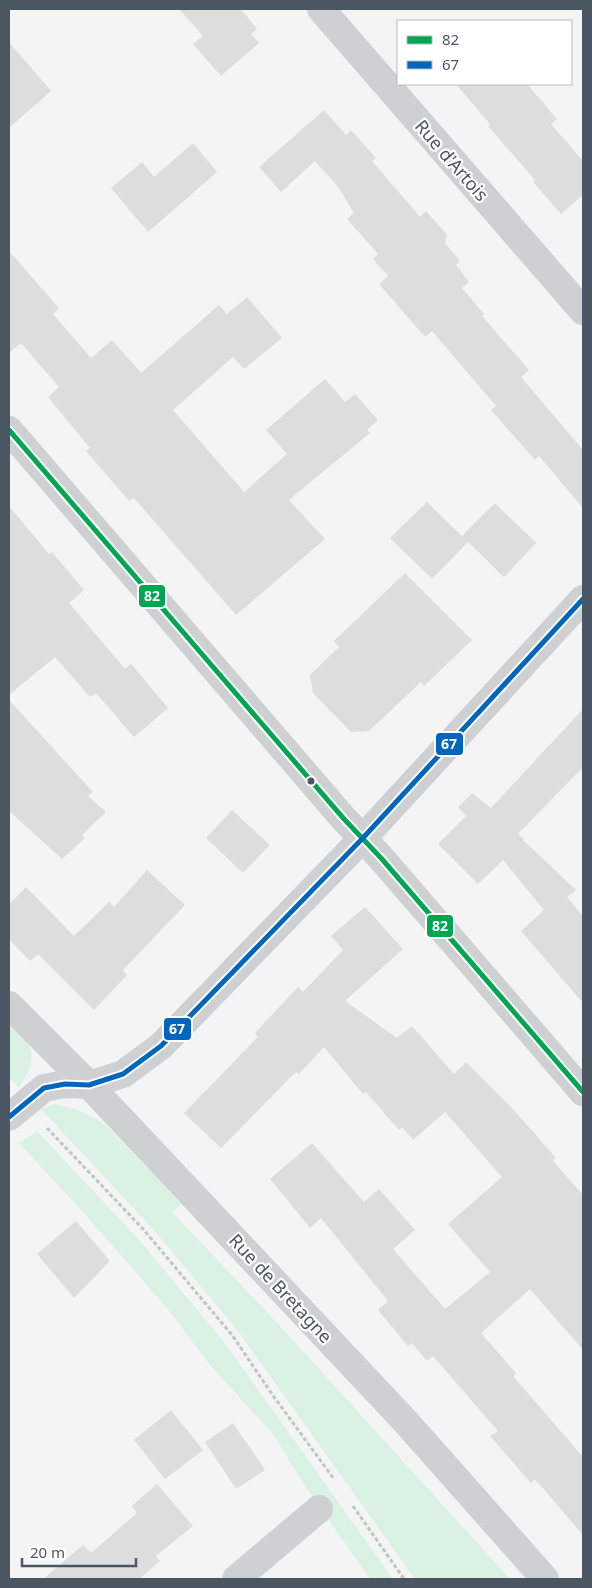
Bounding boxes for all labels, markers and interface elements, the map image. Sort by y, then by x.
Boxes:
legend [397,20,572,85]
text: 82 [442,29,459,49]
text: 67 [442,54,459,74]
street label: Rue d'Artois [410,114,494,206]
line badge: 82 [138,584,166,608]
text: 82 [144,586,160,605]
line badge: 67 [435,732,464,756]
text: 67 [441,734,457,753]
unlabelled marker [306,776,316,786]
line badge: 82 [426,914,454,938]
text: 82 [432,916,448,935]
line badge: 67 [163,1017,192,1041]
text: 67 [169,1019,185,1038]
street label: Rue de Bretagne [224,1228,338,1348]
scale bar [22,1536,136,1568]
text: 20 m [30,1542,65,1562]

